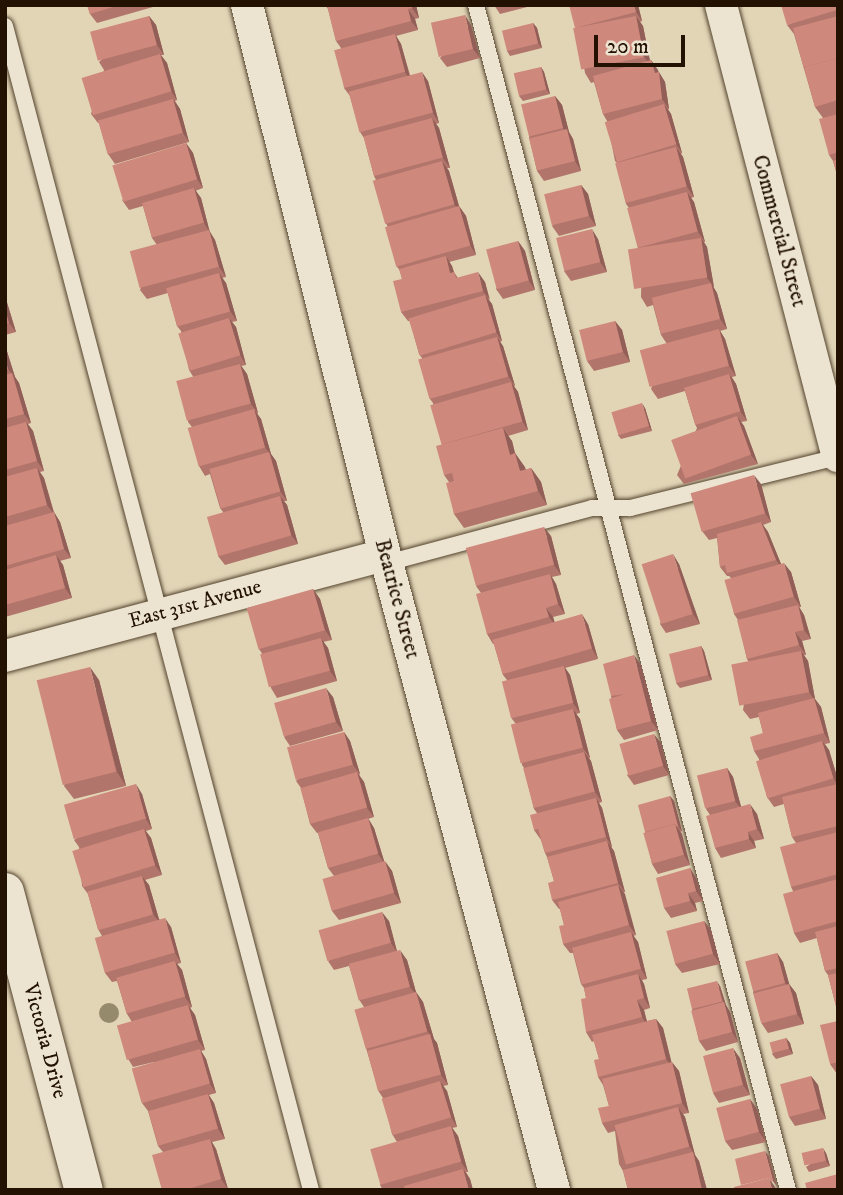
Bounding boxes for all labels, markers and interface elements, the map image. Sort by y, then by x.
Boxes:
scale bar [598,21,689,65]
text: 20 m [607,34,649,60]
street label: Commercial Street [747,152,811,310]
street label: Beatrice Street [369,536,425,662]
street label: East 31st Avenue [126,574,264,634]
street label: Victoria Drive [18,981,72,1101]

